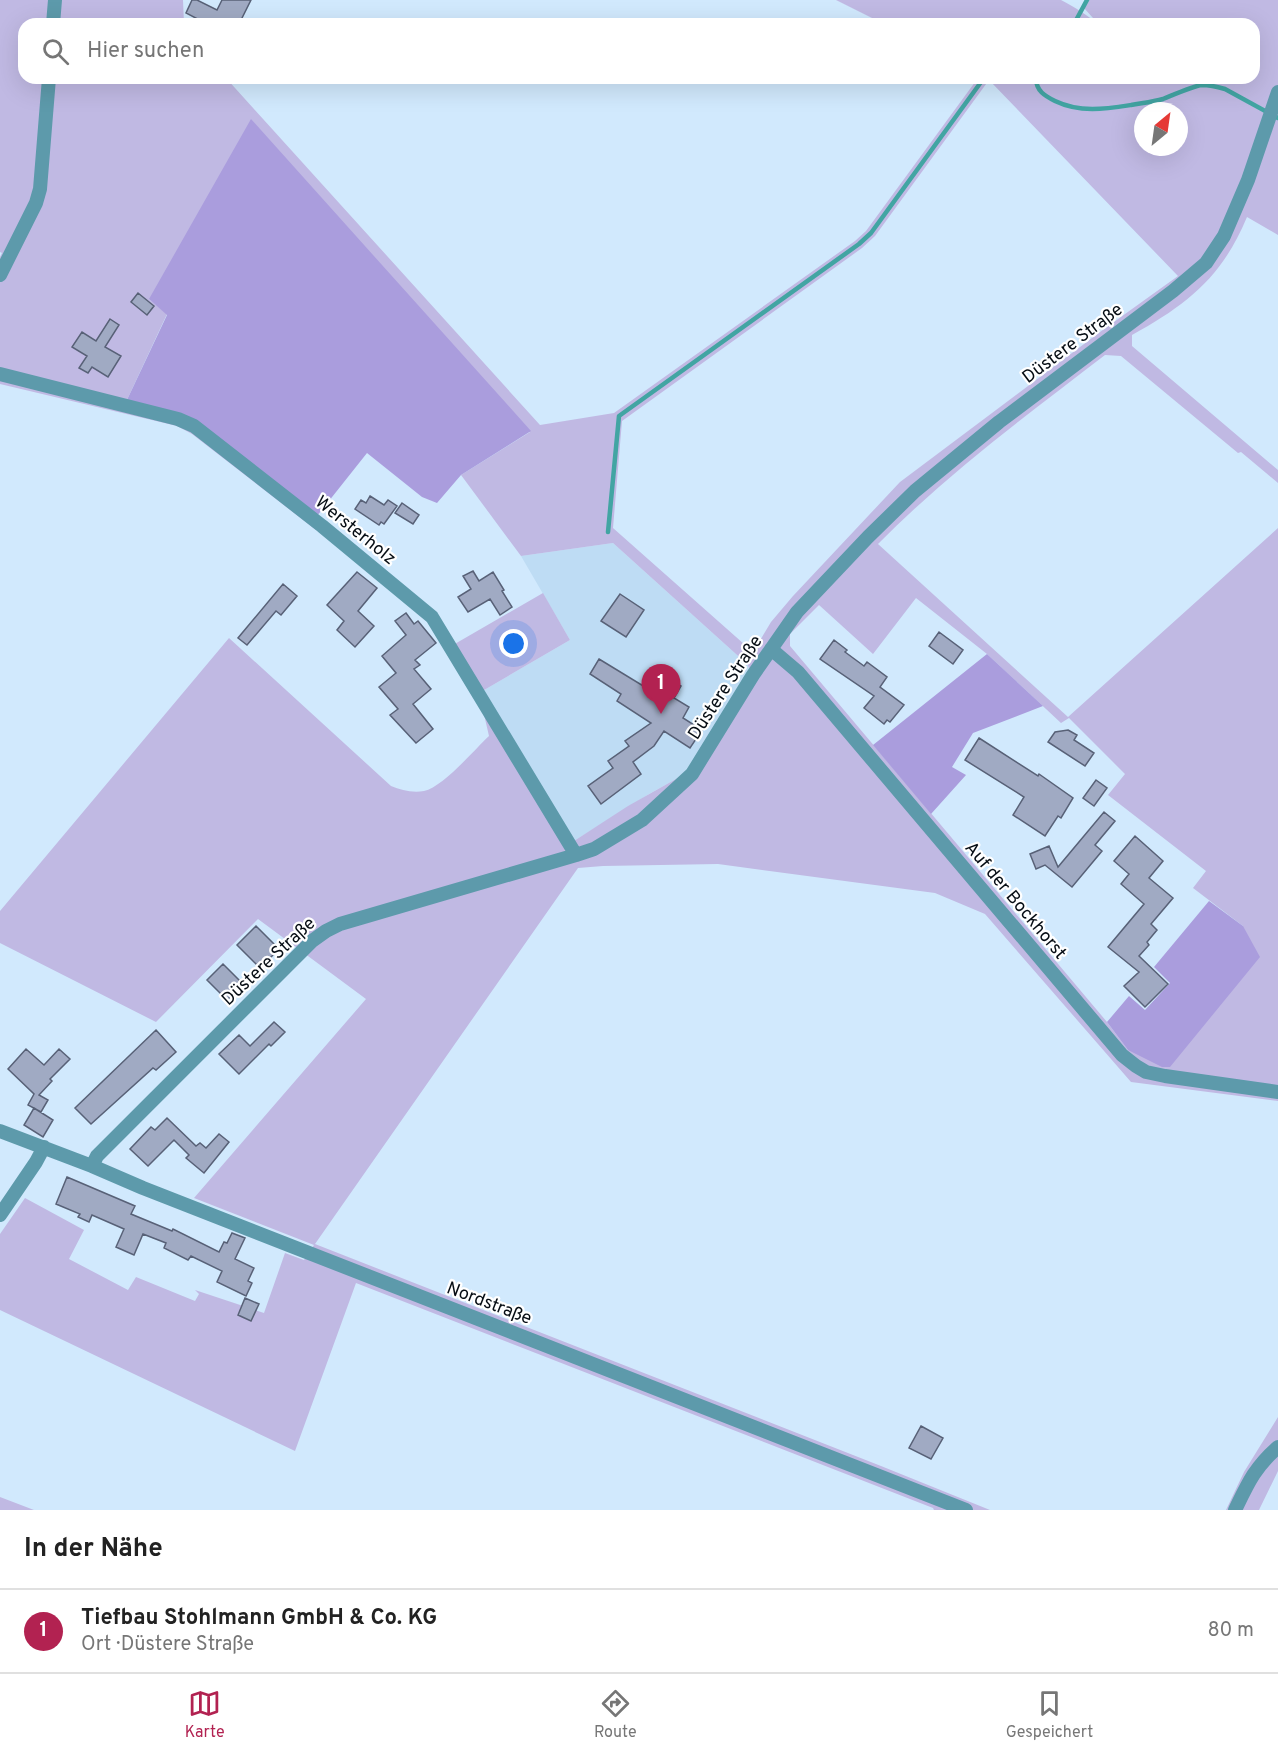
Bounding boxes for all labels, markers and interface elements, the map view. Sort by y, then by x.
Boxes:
search box [18,18,1260,84]
icon: search [39,35,72,68]
text: Hier suchen [87,38,204,65]
north arrow [1134,102,1188,156]
street label: Düstere Straße [1018,299,1128,389]
street label: Wersterholz [310,491,400,571]
your location [499,629,528,658]
street label: Düstere Straße [684,631,768,745]
pin: 1 [642,664,680,714]
street label: Auf der Bockhorst [959,837,1071,965]
street label: Düstere Straße [217,913,321,1011]
street label: Nordstraße [443,1277,535,1331]
text: In der Nähe [24,1533,163,1566]
text: Tiefbau Stohlmann GmbH & Co. KG [81,1605,437,1632]
text: 1 [40,1618,48,1644]
text: 80 m [1208,1618,1254,1644]
text: Ort · Düstere Straße [81,1632,254,1658]
tab: Karte [185,1687,225,1743]
tab: Route [594,1687,637,1743]
tab: Gespeichert [1006,1687,1093,1743]

